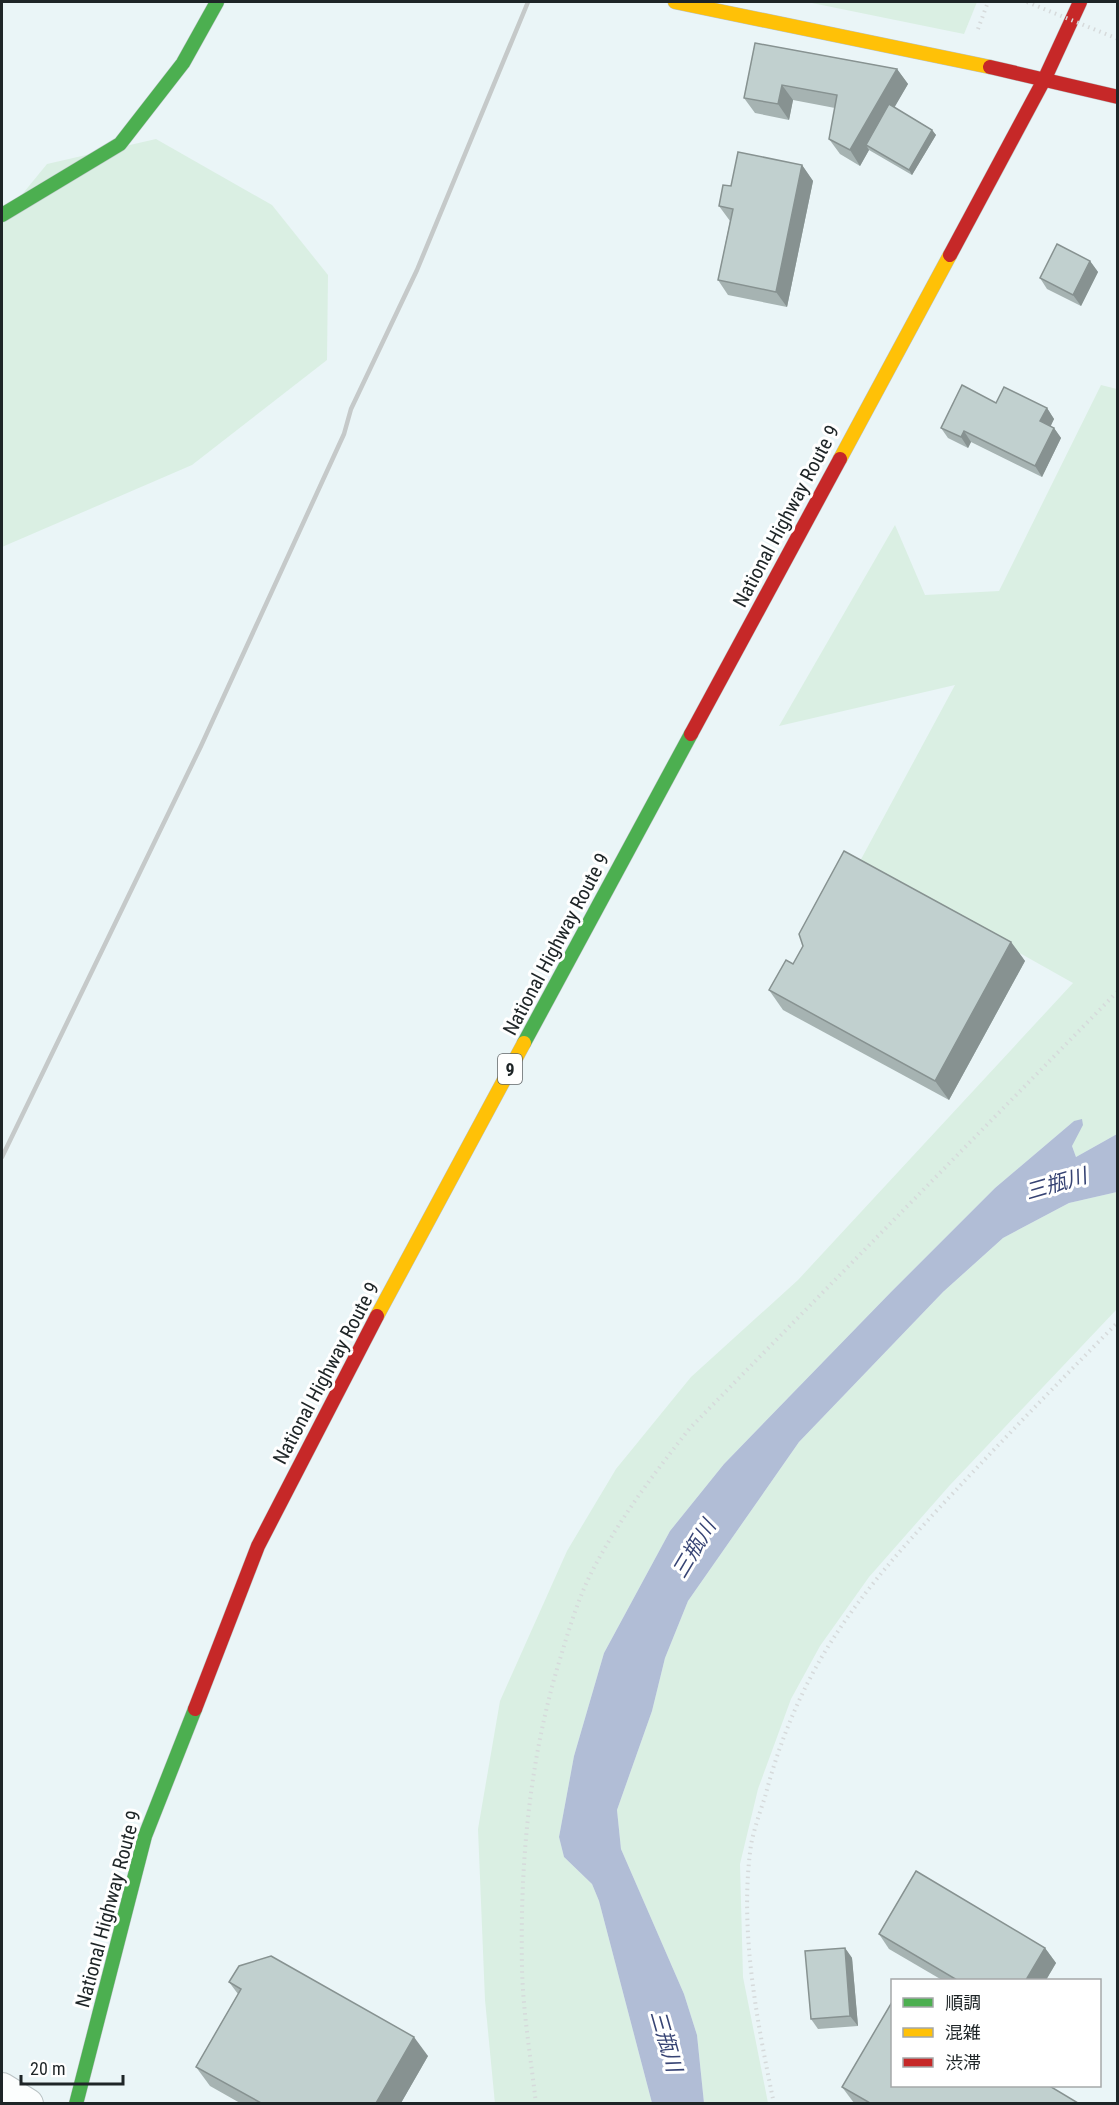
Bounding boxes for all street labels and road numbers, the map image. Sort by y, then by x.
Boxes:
street label: National Highway Route 9 [728,421,844,611]
street label: National Highway Route 9 [498,849,614,1039]
road number: 9 [498,1054,522,1084]
street label: National Highway Route 9 [268,1278,384,1468]
street label: National Highway Route 9 [70,1808,146,2010]

